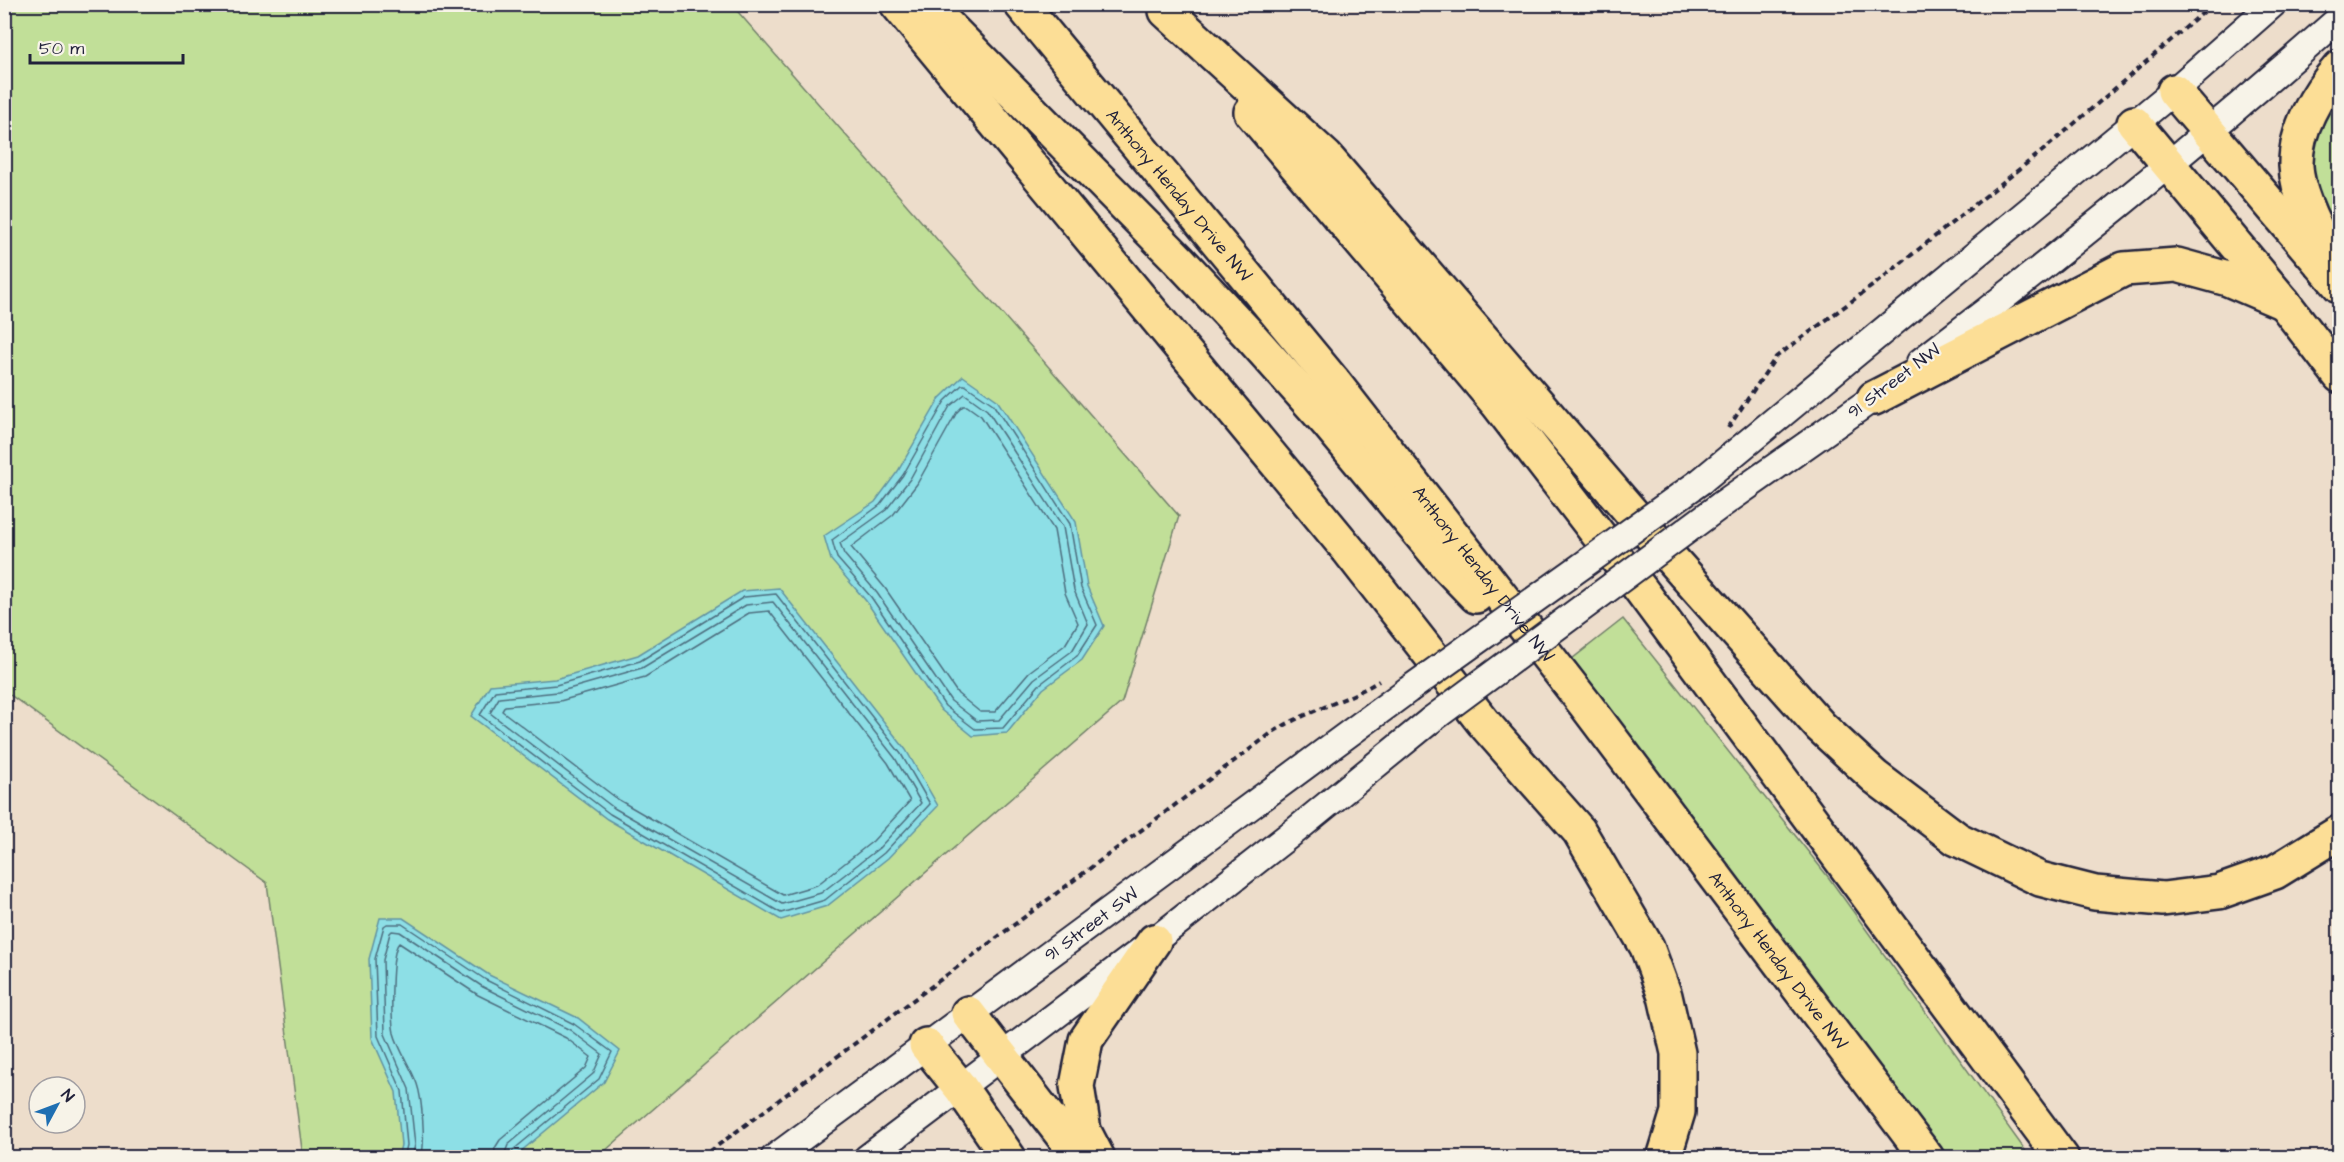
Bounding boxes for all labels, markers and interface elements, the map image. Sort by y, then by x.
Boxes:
scale bar [30,27,183,65]
text: 50 m [39,36,84,61]
street label: Anthony Henday Drive NW [1100,104,1258,287]
street label: 91 Street NW [1842,338,1946,424]
street label: Anthony Henday Drive NW [1407,481,1560,667]
street label: Anthony Henday Drive NW [1703,866,1853,1055]
street label: 91 Street SW [1039,881,1143,967]
north arrow [27,1075,87,1135]
text: N [56,1085,79,1107]

